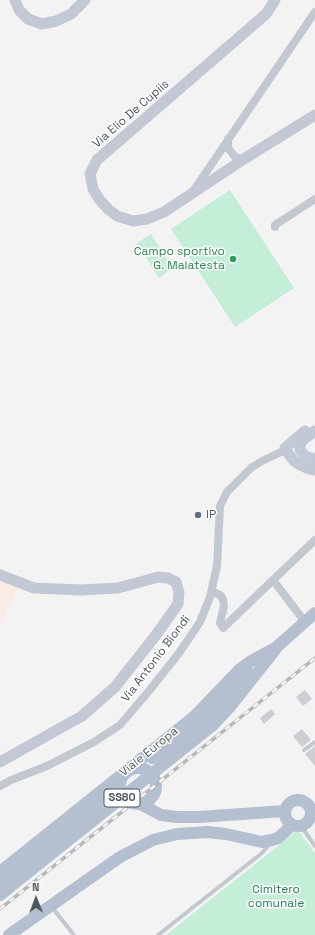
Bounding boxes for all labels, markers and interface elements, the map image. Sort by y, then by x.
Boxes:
street label: Via Elio De Cupiis [90,77,172,151]
place label: Campo sportivo G. Malatesta [134,245,225,273]
marker: Campo sportivo G. Malatesta [228,254,238,264]
place label: IP [206,508,216,522]
marker: IP [193,510,203,520]
street label: Via Antonio Biondi [119,613,193,705]
street label: Viale Europa [117,724,181,780]
road number: SS80 [104,789,140,807]
north arrow [16,879,56,919]
text: N [32,880,40,894]
park label: Cimitero comunale [248,883,304,911]

